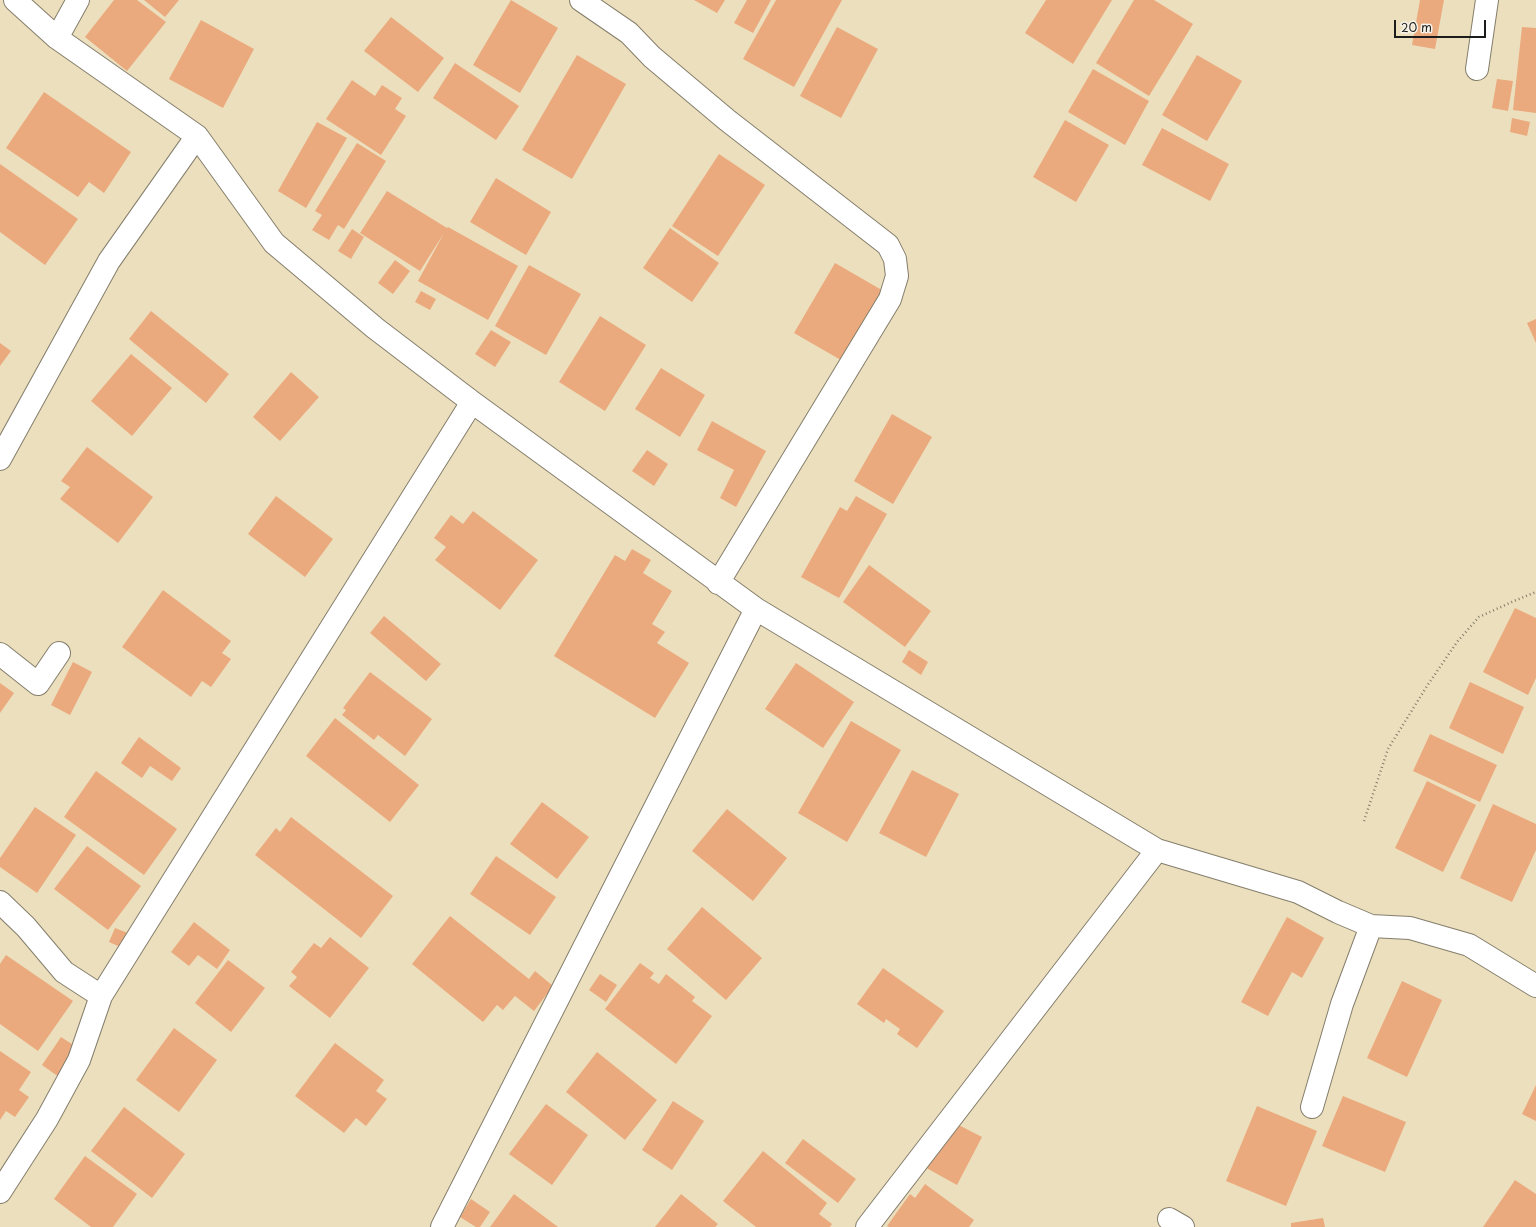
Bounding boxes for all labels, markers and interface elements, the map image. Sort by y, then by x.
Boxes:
scale bar [1396,12,1488,38]
text: 20 m [1401,18,1432,36]

